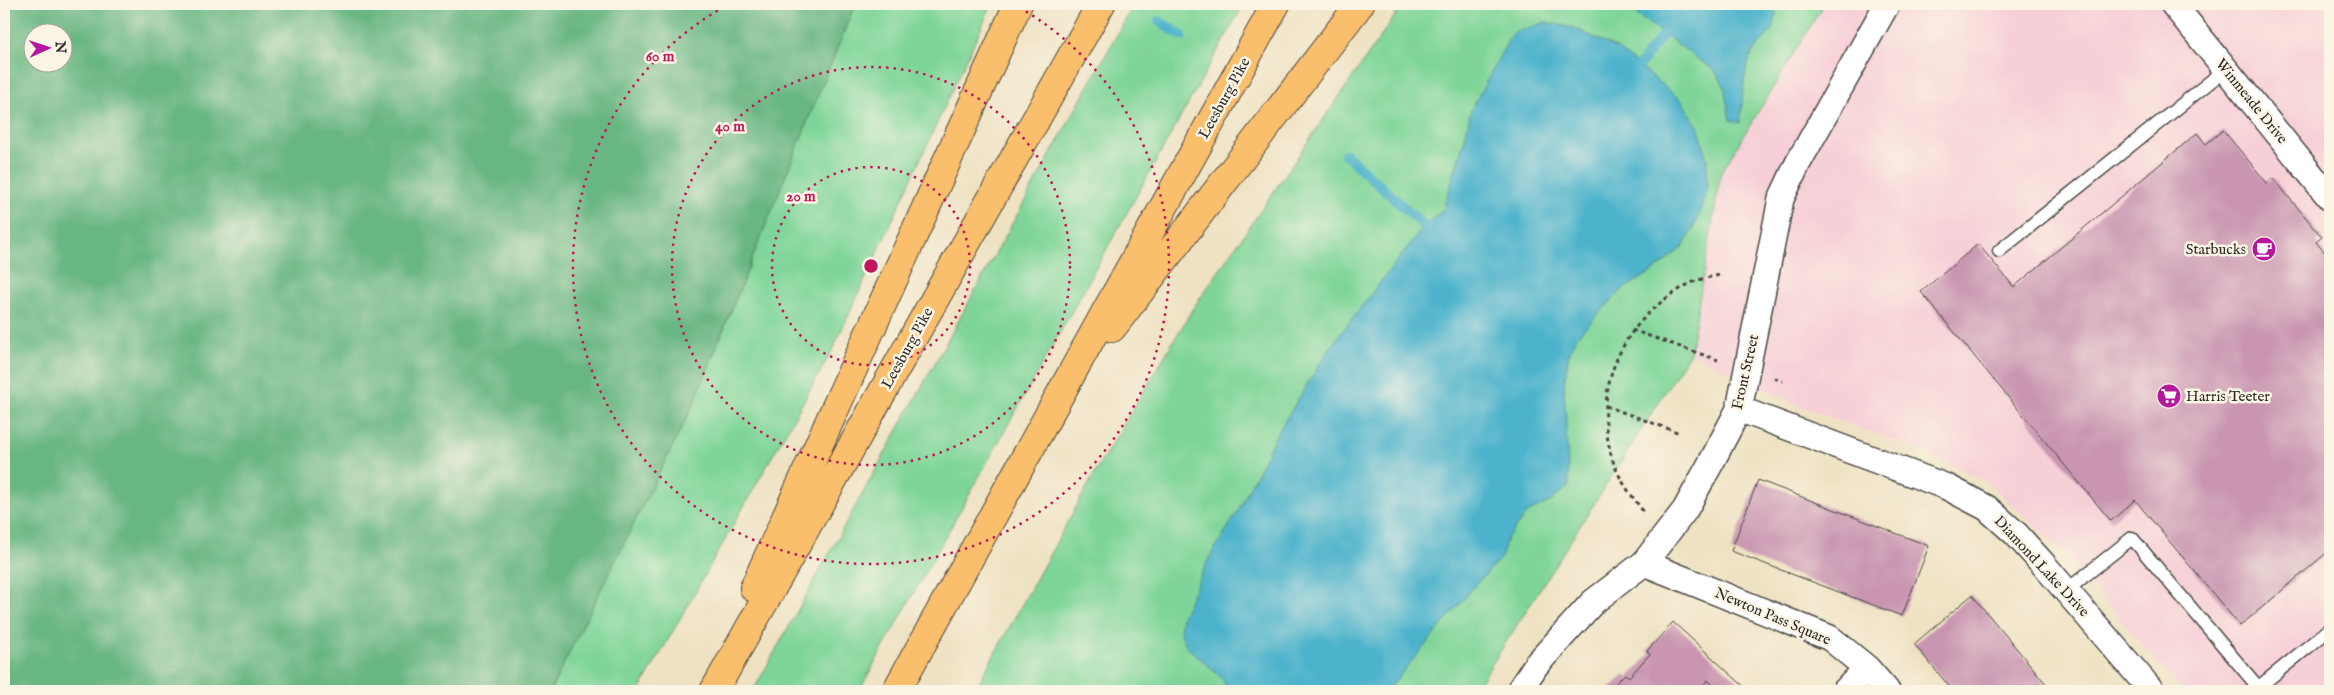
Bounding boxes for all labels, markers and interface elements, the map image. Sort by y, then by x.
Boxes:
north arrow [22,22,72,72]
text: N [51,40,69,54]
text: 60 m [646,47,675,66]
street label: Leesburg Pike [1194,54,1255,142]
street label: Winmeade Drive [2211,55,2292,148]
text: 40 m [715,117,745,136]
text: 20 m [786,187,816,206]
cafe icon: Starbucks [2251,236,2277,262]
place label: Starbucks [2186,240,2246,259]
centre of rings [862,257,880,275]
street label: Leesburg Pike [877,304,938,392]
street label: Front Street [1728,333,1763,412]
supermarket icon: Harris Teeter [2156,383,2182,409]
place label: Harris Teeter [2186,387,2270,406]
street label: Diamond Lake Drive [1990,512,2094,621]
street label: Newton Pass Square [1712,583,1834,650]

